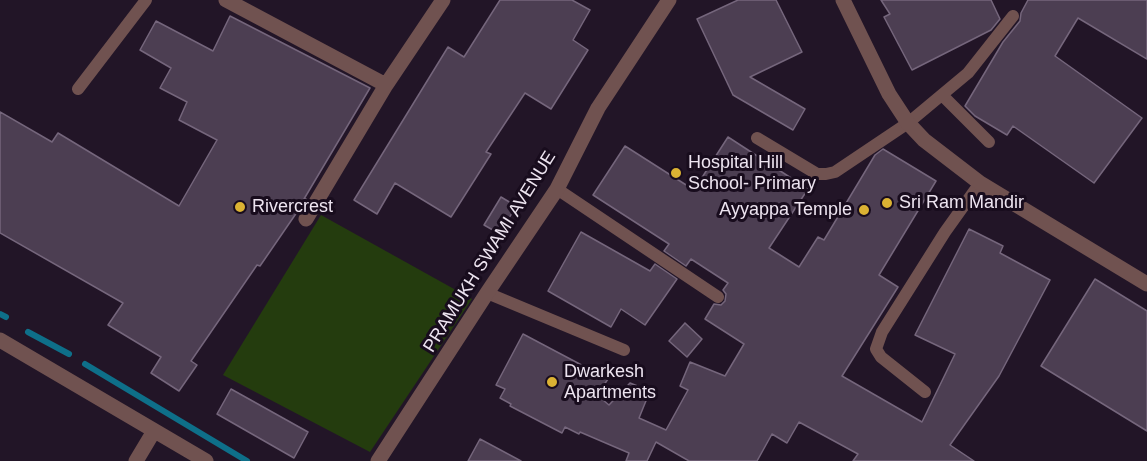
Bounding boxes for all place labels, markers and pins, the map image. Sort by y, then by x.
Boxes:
place label: Hospital Hill School- Primary [688,152,816,195]
marker: Hospital Hill School- Primary [669,166,683,180]
place label: Sri Ram Mandir [899,192,1024,214]
place label: Rivercrest [252,196,333,218]
marker: Sri Ram Mandir [880,196,894,210]
place label: Ayyappa Temple [719,199,852,221]
marker: Rivercrest [233,200,247,214]
marker: Ayyappa Temple [857,203,871,217]
place label: Dwarkesh Apartments [564,361,656,404]
marker: Dwarkesh Apartments [545,375,559,389]

